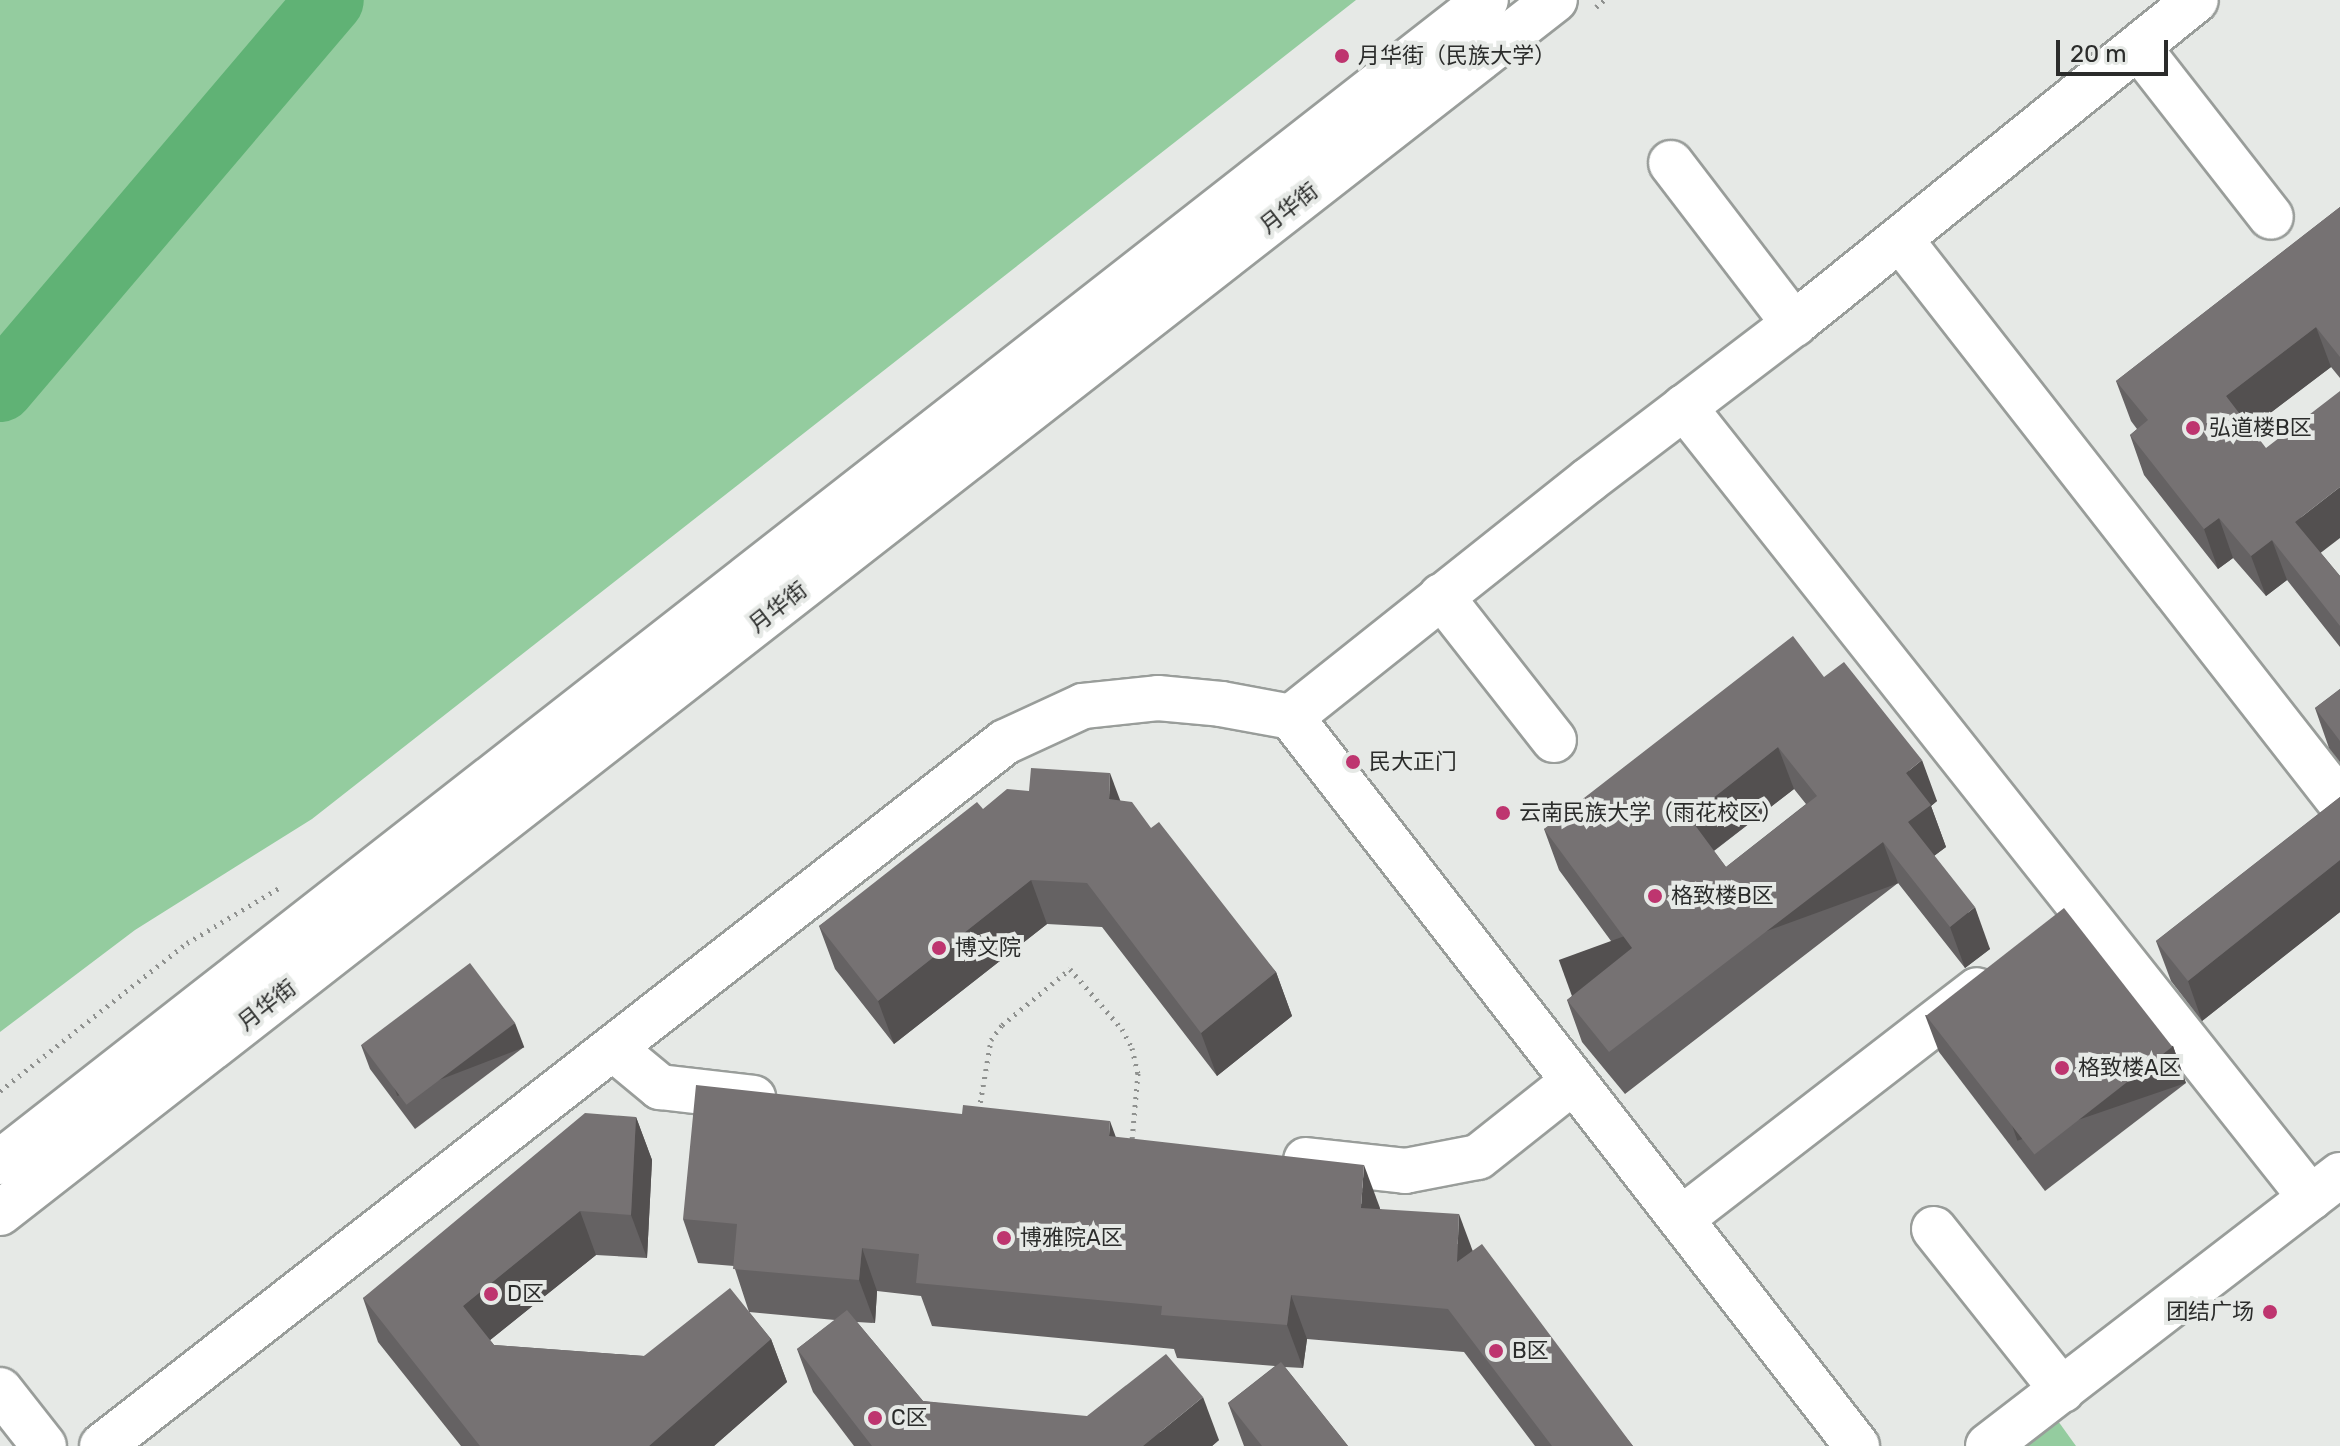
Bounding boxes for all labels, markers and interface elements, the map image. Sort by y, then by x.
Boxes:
scale bar [2060,24,2172,74]
text: 20 m [2070,40,2127,68]
place label: 月华街（民族大学） [1358,43,1556,69]
marker: 月华街（民族大学） [1333,47,1351,65]
street label: 月华街 [1255,177,1323,239]
place label: 弘道楼B区 [2209,415,2312,441]
marker: 弘道楼B区 [2184,419,2202,437]
street label: 月华街 [744,576,812,638]
place label: 民大正门 [1369,749,1457,775]
marker: 民大正门 [1344,753,1362,771]
place label: 云南民族大学（雨花校区） [1519,800,1783,826]
marker: 云南民族大学（雨花校区） [1494,804,1512,822]
place label: 格致楼B区 [1671,883,1774,909]
marker: 格致楼B区 [1646,887,1664,905]
place label: 博文院 [955,935,1021,961]
marker: 博文院 [930,939,948,957]
street label: 月华街 [233,974,301,1036]
place label: 格致楼A区 [2078,1055,2181,1081]
marker: 格致楼A区 [2053,1059,2071,1077]
place label: 博雅院A区 [1020,1225,1123,1251]
marker: 博雅院A区 [995,1229,1013,1247]
place label: D区 [507,1281,544,1307]
marker: D区 [482,1285,500,1303]
place label: 团结广场 [2166,1299,2254,1325]
marker: 团结广场 [2261,1303,2279,1321]
place label: B区 [1512,1338,1549,1364]
marker: B区 [1487,1342,1505,1360]
place label: C区 [891,1405,928,1431]
marker: C区 [866,1409,884,1427]

